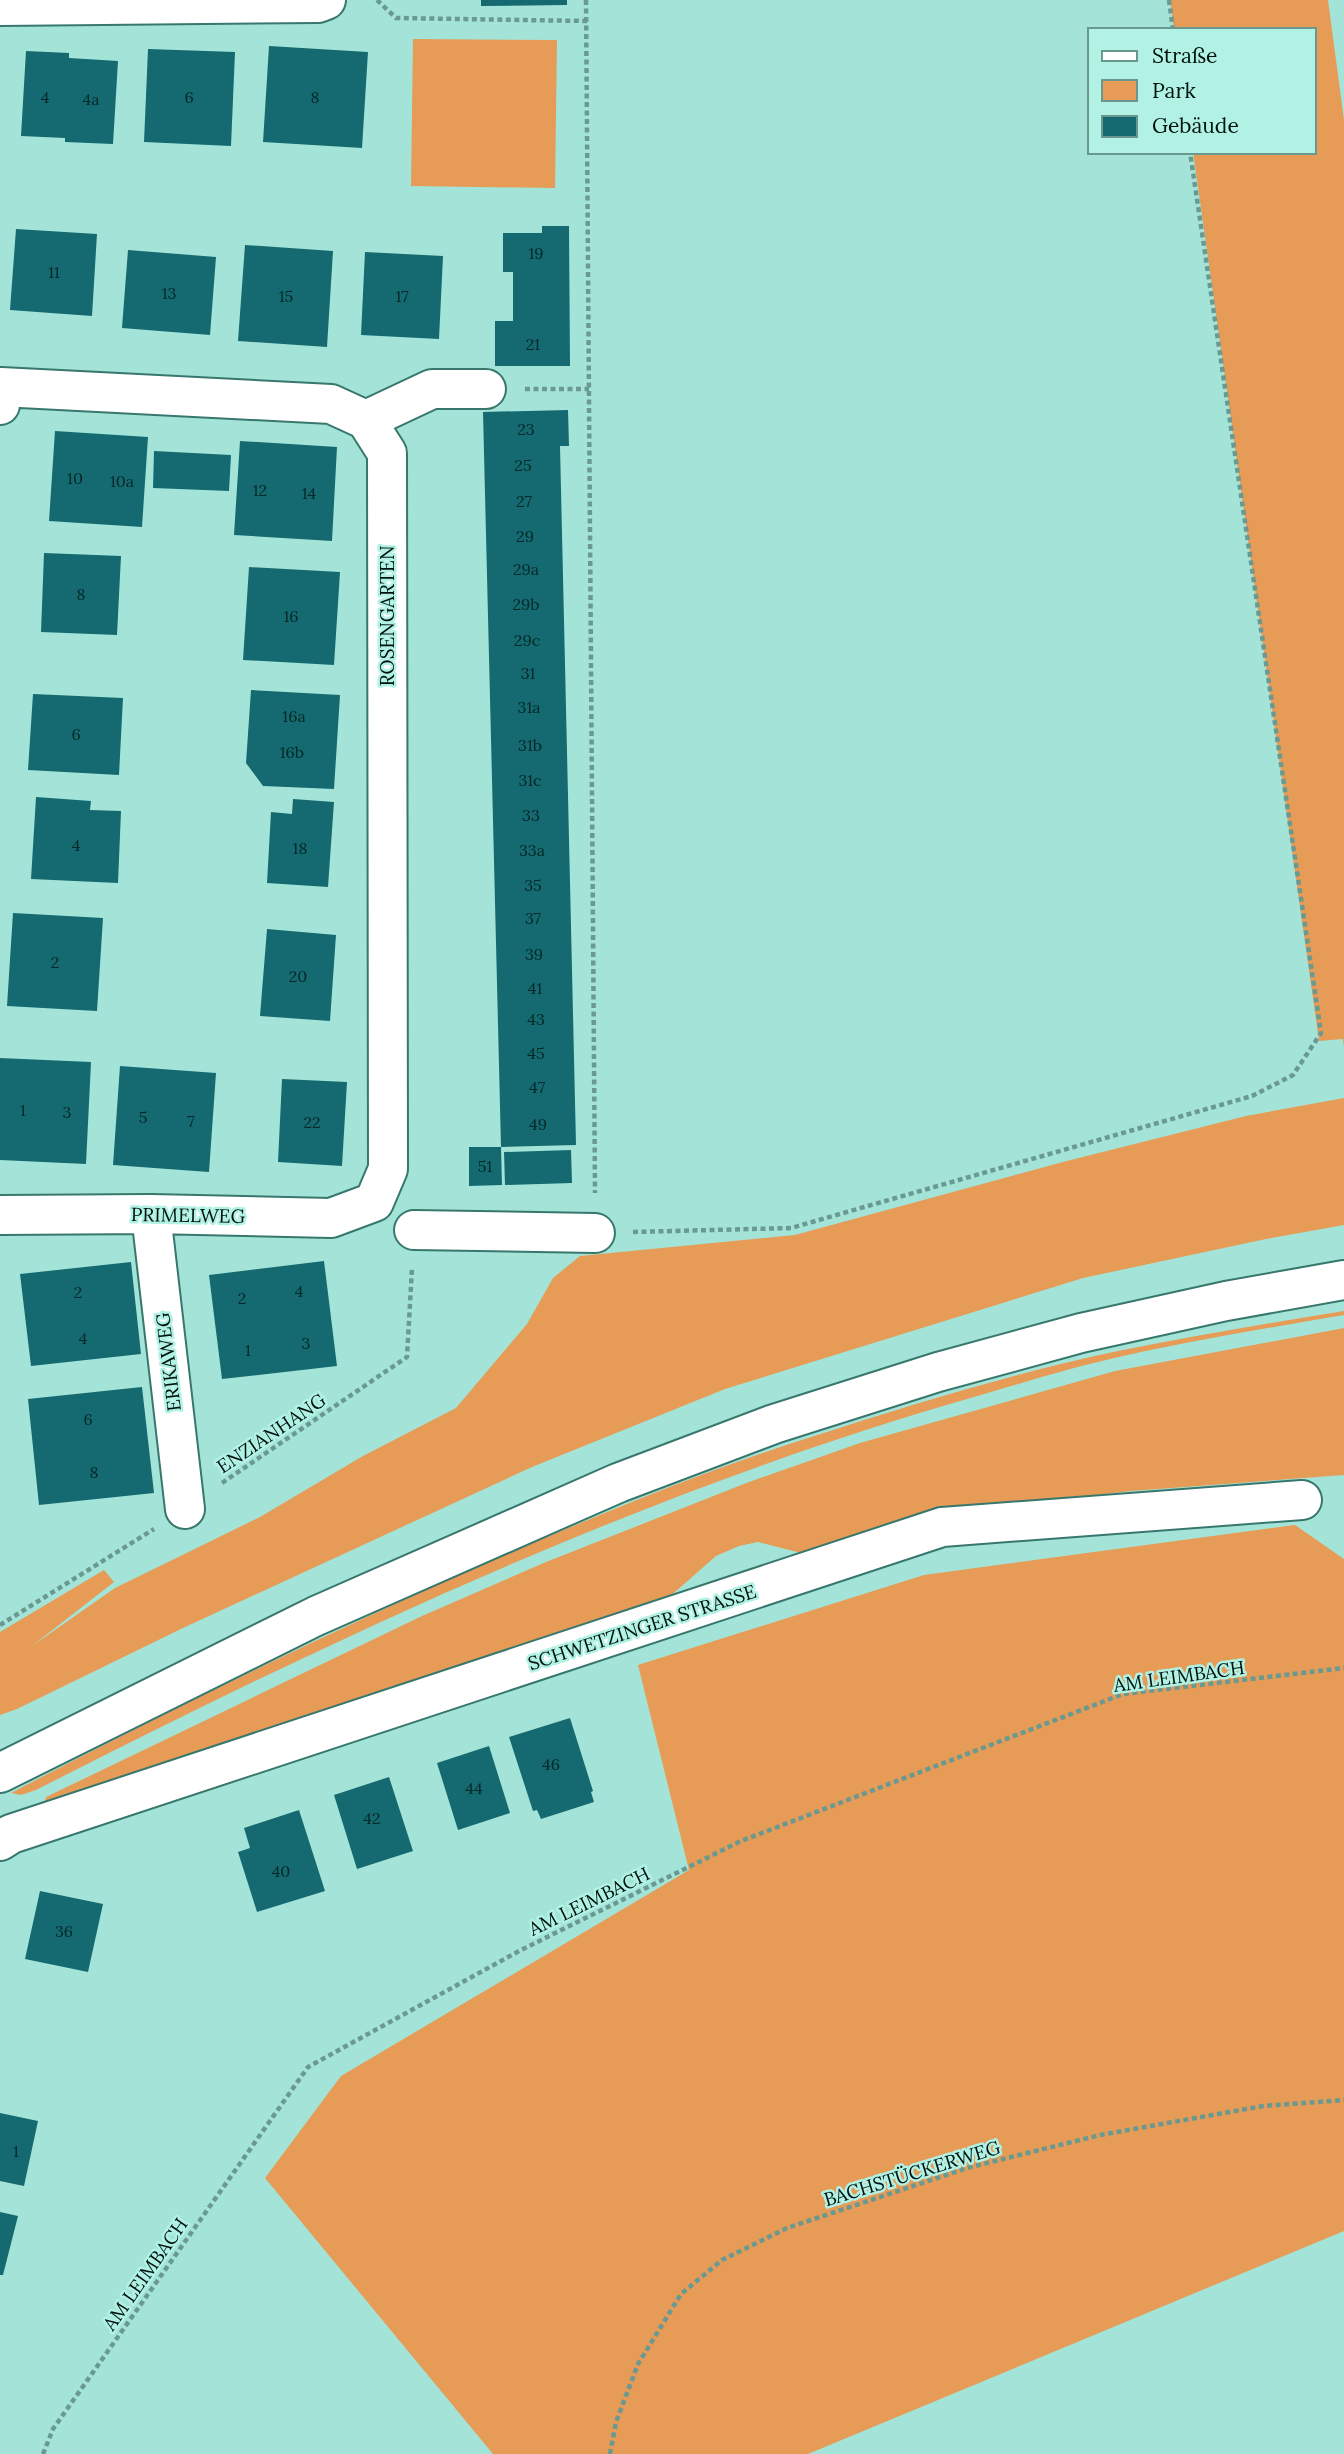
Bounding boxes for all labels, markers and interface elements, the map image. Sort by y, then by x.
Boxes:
legend [1088,28,1316,154]
text: Straße [1152,42,1217,69]
text: Park [1152,77,1196,104]
house number: 4 [41,87,50,107]
house number: 6 [184,87,194,107]
house number: 8 [311,87,320,107]
house number: 4a [83,89,99,109]
text: Gebäude [1152,112,1239,139]
house number: 19 [528,243,544,263]
house number: 11 [48,262,60,282]
house number: 13 [162,283,176,303]
house number: 15 [279,286,293,306]
house number: 17 [395,286,409,306]
house number: 21 [526,334,540,354]
house number: 23 [517,419,535,439]
house number: 25 [514,455,532,475]
house number: 10 [67,468,83,488]
house number: 10a [110,471,134,491]
house number: 12 [253,480,267,500]
house number: 14 [302,483,317,503]
house number: 27 [516,491,533,511]
house number: 29 [516,526,534,546]
street label: ROSENGARTEN [375,546,399,686]
house number: 29a [513,559,539,579]
house number: 8 [77,584,86,604]
house number: 29b [512,594,540,614]
house number: 16 [283,606,299,626]
house number: 29c [514,630,540,650]
house number: 31 [521,663,536,683]
house number: 31a [518,697,541,717]
house number: 16a [282,706,306,726]
house number: 6 [71,724,81,744]
house number: 31b [518,735,542,755]
house number: 16b [280,742,304,762]
house number: 31c [518,770,542,790]
house number: 33 [522,805,540,825]
house number: 4 [72,835,81,855]
house number: 18 [293,838,307,858]
house number: 33a [519,840,545,860]
house number: 35 [524,875,542,895]
house number: 37 [525,908,542,928]
house number: 39 [525,944,543,964]
house number: 2 [51,952,59,972]
house number: 20 [289,966,307,986]
house number: 41 [528,978,542,998]
house number: 43 [527,1009,545,1029]
house number: 45 [527,1043,545,1063]
house number: 47 [529,1077,546,1097]
house number: 1 [20,1100,26,1120]
house number: 3 [63,1102,72,1122]
house number: 5 [139,1107,147,1127]
house number: 7 [187,1111,195,1131]
house number: 22 [303,1112,321,1132]
house number: 49 [529,1114,547,1134]
house number: 51 [478,1156,492,1176]
street label: PRIMELWEG [131,1202,246,1228]
house number: 4 [295,1281,304,1301]
house number: 2 [74,1282,82,1302]
house number: 2 [238,1288,246,1308]
street label: ERIKAWEG [150,1311,186,1413]
house number: 4 [79,1328,88,1348]
house number: 3 [302,1333,311,1353]
house number: 1 [245,1340,251,1360]
street label: ENZIANHANG [212,1387,330,1478]
house number: 6 [83,1409,93,1429]
house number: 8 [90,1462,99,1482]
street label: SCHWETZINGER STRASSE [525,1579,759,1675]
street label: AM LEIMBACH [1111,1655,1246,1697]
house number: 46 [542,1754,560,1774]
house number: 44 [465,1778,483,1798]
house number: 42 [363,1808,381,1828]
house number: 40 [272,1861,290,1881]
street label: AM LEIMBACH [523,1861,654,1941]
house number: 36 [55,1921,73,1941]
street label: BACHSTÜCKERWEG [821,2135,1004,2211]
house number: 1 [13,2141,19,2161]
street label: AM LEIMBACH [97,2213,193,2336]

